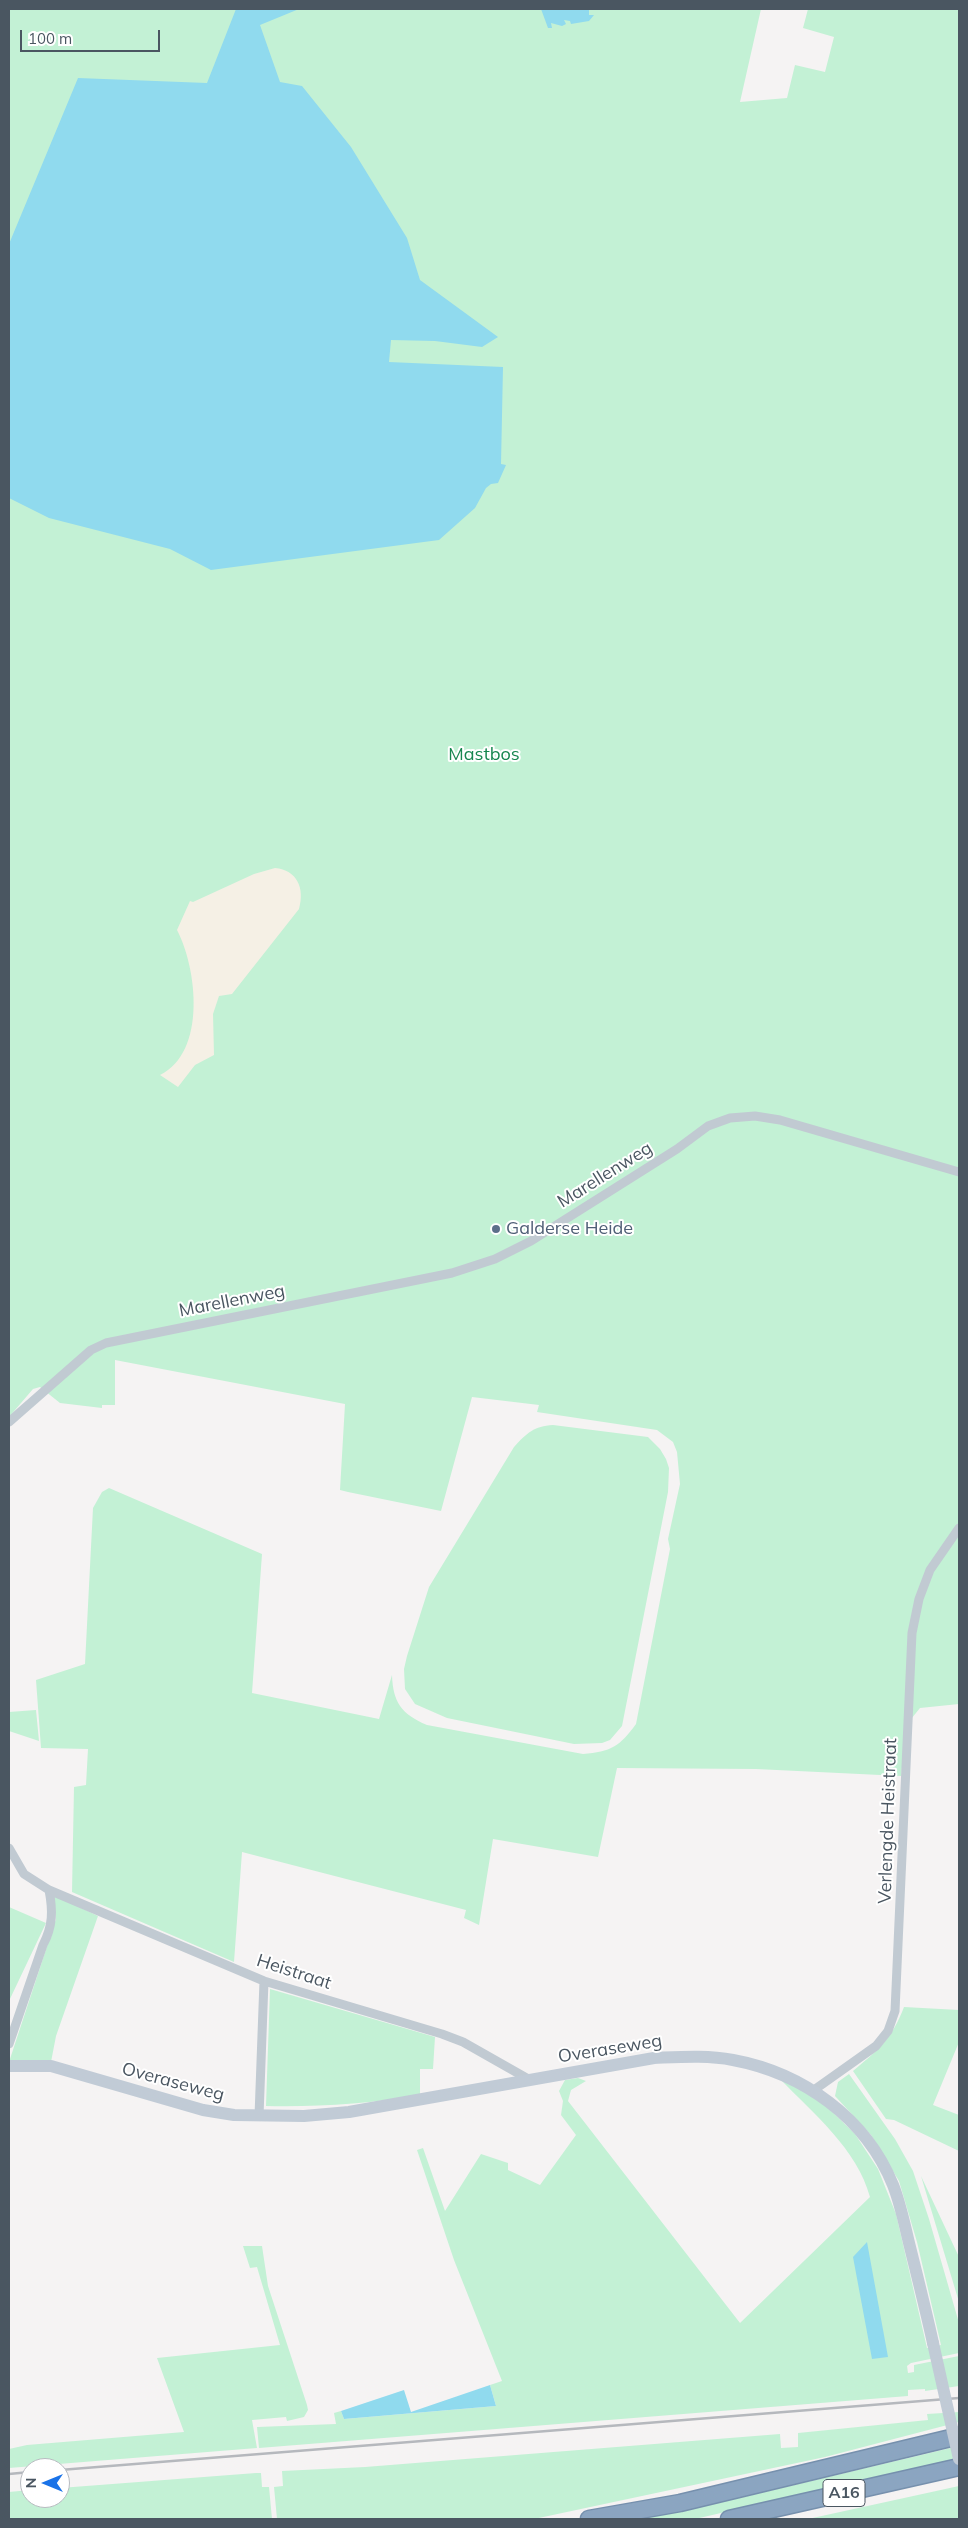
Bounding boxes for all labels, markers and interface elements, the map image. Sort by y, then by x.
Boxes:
scale bar [22,20,162,52]
text: 100 m [28,29,72,48]
park label: Mastbos [448,744,520,766]
street label: Marellenweg [554,1137,656,1213]
place label: Galderse Heide [506,1218,633,1240]
marker: Galderse Heide [490,1223,502,1235]
street label: Marellenweg [177,1280,287,1322]
street label: Verlengde Heistraat [874,1738,902,1904]
street label: Heistraat [254,1950,334,1994]
street label: Overaseweg [556,2030,664,2068]
street label: Overaseweg [119,2058,227,2106]
north arrow [20,2458,70,2508]
text: N [22,2478,40,2488]
road number: A16 [823,2480,865,2506]

